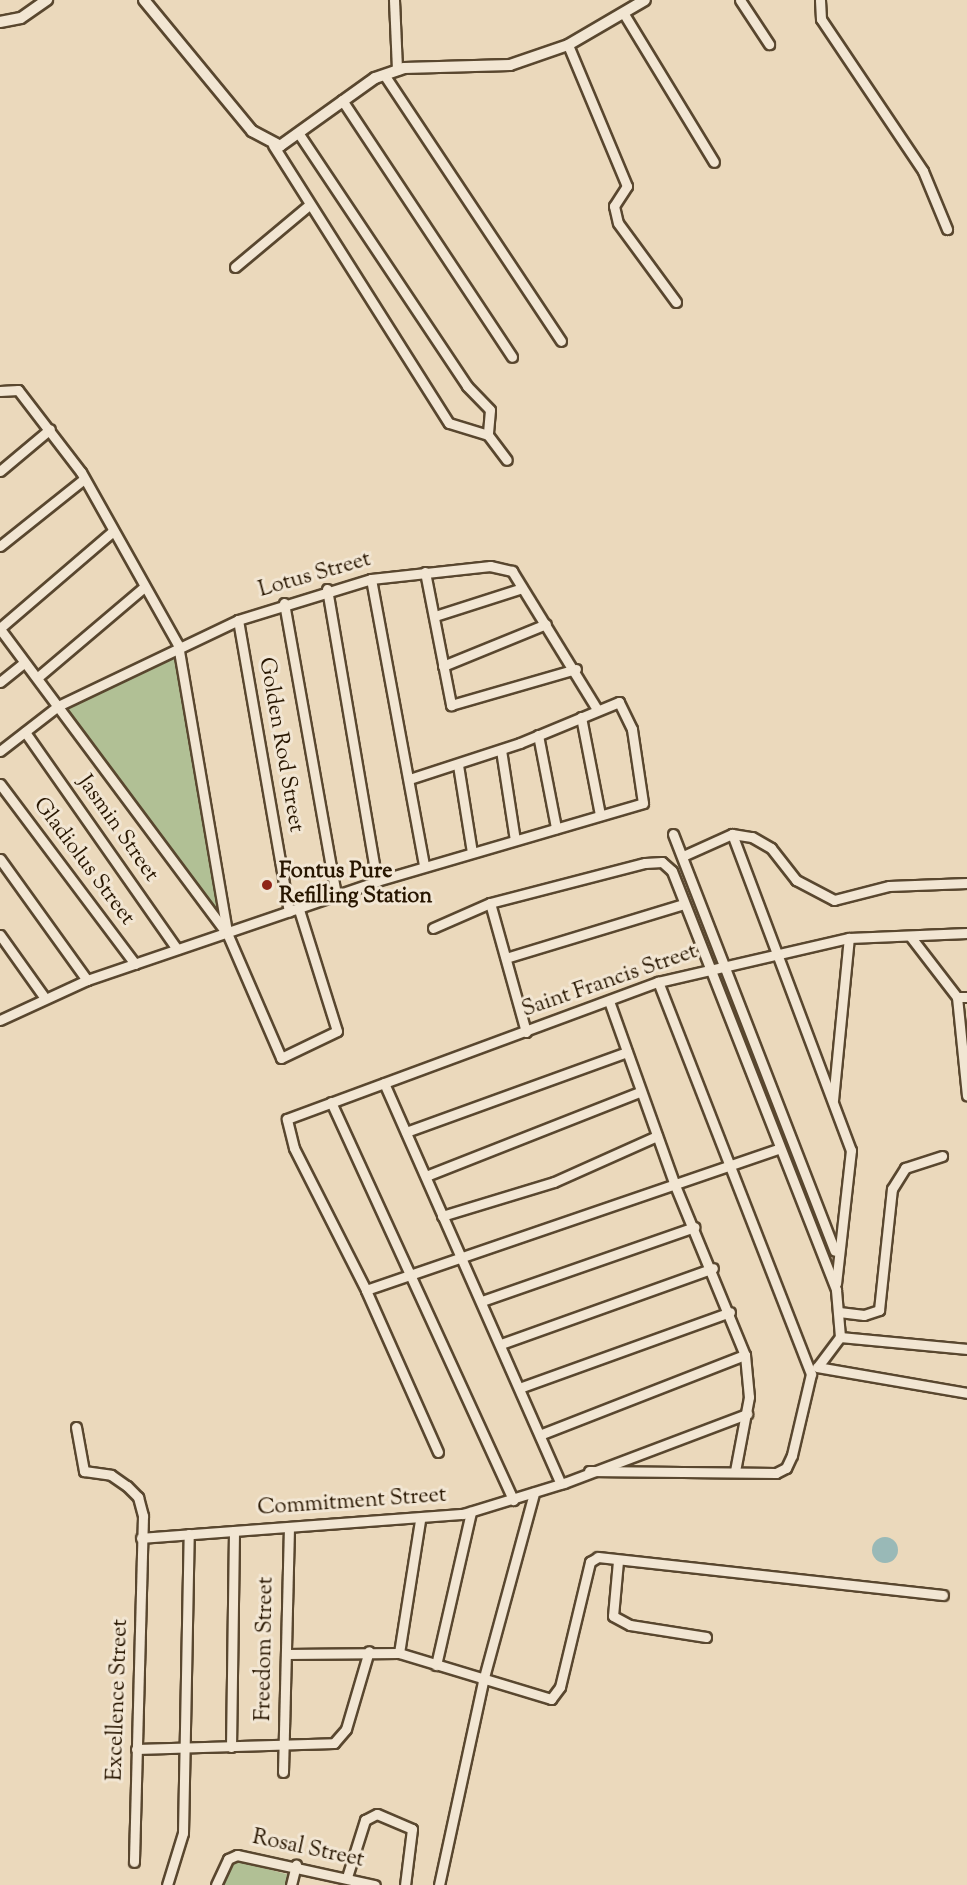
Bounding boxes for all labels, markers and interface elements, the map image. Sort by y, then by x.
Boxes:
street label: Lotus Street [256,547,374,605]
street label: Golden Rod Street [252,656,308,834]
street label: Jasmin Street [71,771,163,887]
street label: Gladiolus Street [26,793,140,931]
place label: Fontus Pure Refilling Station [279,859,432,910]
marker: Fontus Pure Refilling Station [260,878,274,892]
street label: Saint Francis Street [519,940,701,1024]
street label: Commitment Street [257,1483,447,1523]
street label: Freedom Street [252,1577,280,1721]
street label: Excellence Street [103,1619,135,1781]
street label: Rosal Street [250,1825,366,1875]

